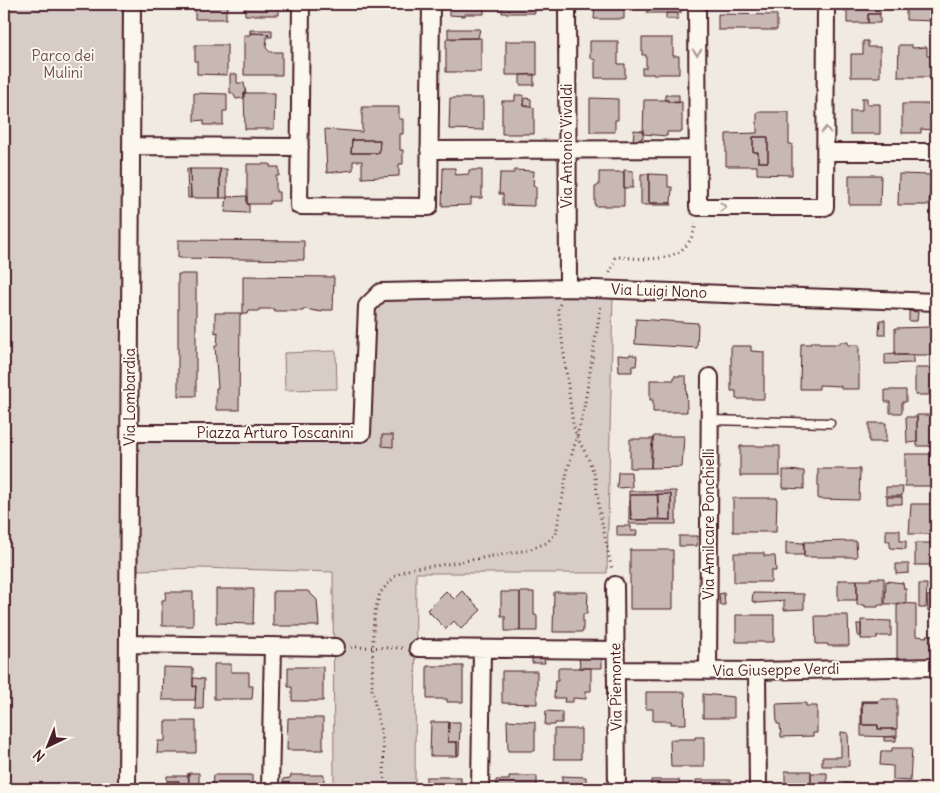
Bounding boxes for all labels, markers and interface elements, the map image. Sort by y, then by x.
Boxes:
park label: Parco dei Mulini [32,46,94,82]
one-way arrow [692,49,702,57]
street label: Via Antonio Vivaldi [557,84,576,208]
one-way arrow [821,125,831,133]
one-way arrow [720,202,727,212]
street label: Via Luigi Nono [611,279,707,302]
street label: Via Lombardia [120,348,139,446]
street label: Piazza Arturo Toscanini [196,423,354,442]
street label: Via Amilcare Ponchielli [699,448,718,600]
street label: Via Piemonte [605,643,626,731]
street label: Via Giuseppe Verdi [713,659,839,680]
north arrow [22,720,72,770]
text: N [29,746,49,765]

